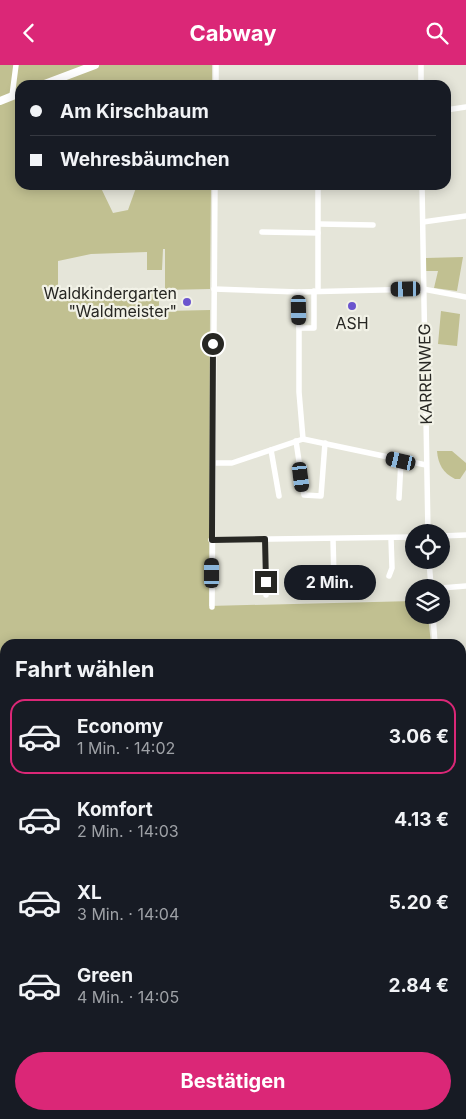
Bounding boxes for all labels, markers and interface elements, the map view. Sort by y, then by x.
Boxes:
icon: back [15,19,43,47]
icon: search [423,19,451,47]
text: Cabway [190,20,276,46]
text: Am Kirschbaum [60,100,209,123]
text: Wehresbäumchen [60,148,230,171]
car [390,281,421,297]
place label: Waldkindergarten "Waldmeister" [43,283,177,321]
car [291,295,306,325]
marker: Waldkindergarten "Waldmeister" [181,296,193,308]
marker: ASH [346,300,358,312]
place label: ASH [335,313,369,333]
street label: KARRENWEG [414,323,436,425]
route start [202,333,224,355]
car [384,450,417,472]
car [291,461,310,493]
map controls [405,524,450,624]
button: locate [405,524,450,569]
car [204,558,219,588]
callout: 2 Min. [284,565,376,599]
route end [255,571,277,593]
text: 2 Min. [306,572,354,592]
button: layers [405,579,450,624]
text: Fahrt wählen [15,656,155,682]
icon: car [17,714,62,759]
text: Economy [77,715,163,738]
text: 3.06 € [389,725,449,748]
text: 1 Min. · 14:02 [77,738,175,758]
icon: car [17,797,62,842]
text: Komfort [77,798,153,821]
text: 4.13 € [394,808,449,831]
text: 2 Min. · 14:03 [77,821,179,841]
icon: car [17,880,62,925]
text: XL [77,881,102,904]
text: 5.20 € [389,891,449,914]
text: 3 Min. · 14:04 [77,904,179,924]
icon: car [17,963,62,1008]
text: Green [77,964,133,987]
text: 2.84 € [389,974,449,997]
text: 4 Min. · 14:05 [77,987,179,1007]
button: Bestätigen [15,1052,451,1110]

